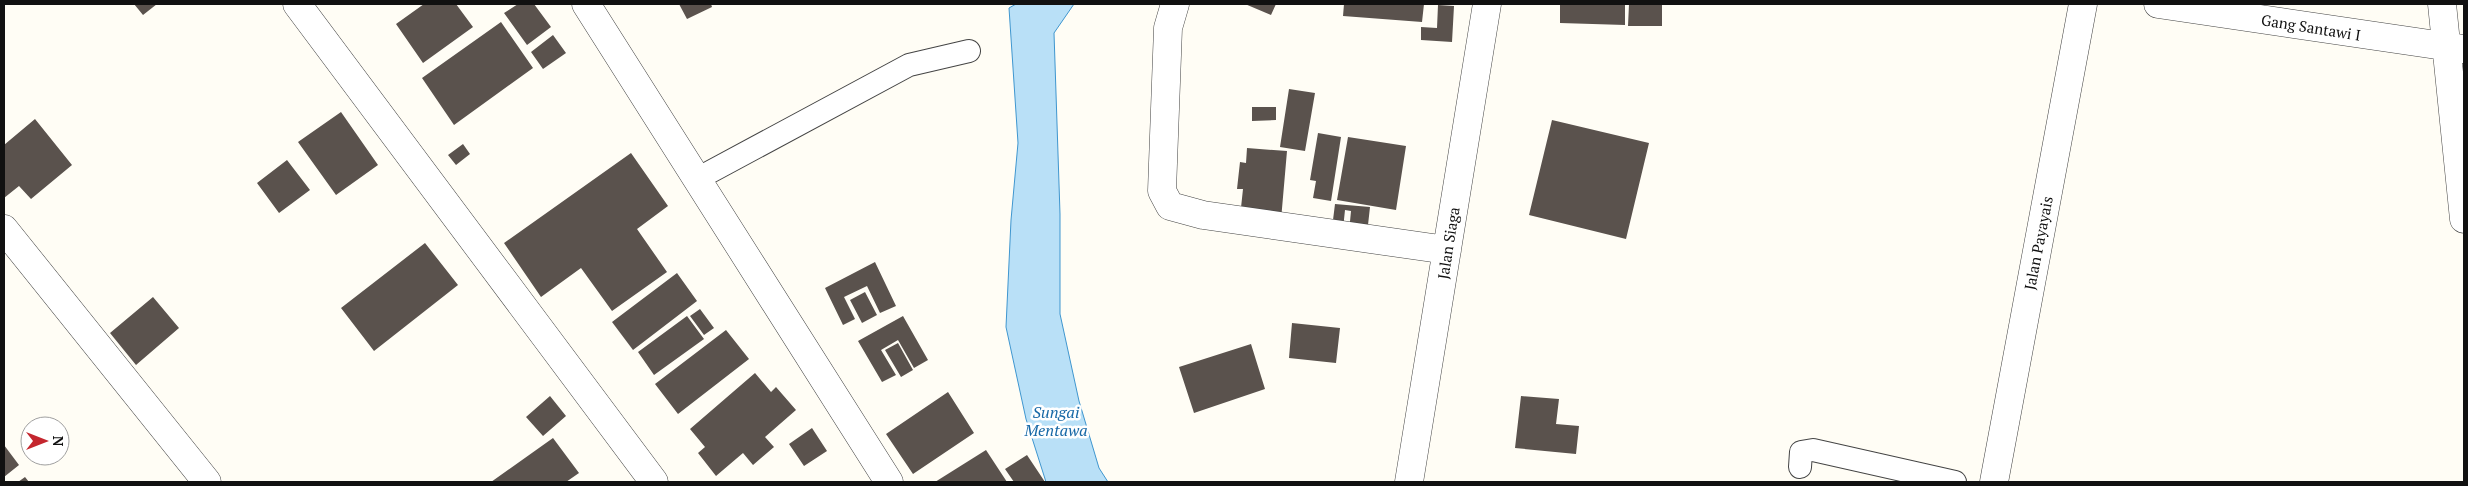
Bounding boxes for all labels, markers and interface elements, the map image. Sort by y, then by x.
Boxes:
street label: Gang Santawi I [2260,9,2362,45]
street label: Jalan Payayais [2019,194,2057,292]
street label: Jalan Siaga [1432,205,1464,281]
water label: Sungai Mentawa [1023,401,1088,441]
north arrow [20,416,70,466]
text: N [49,436,68,447]

